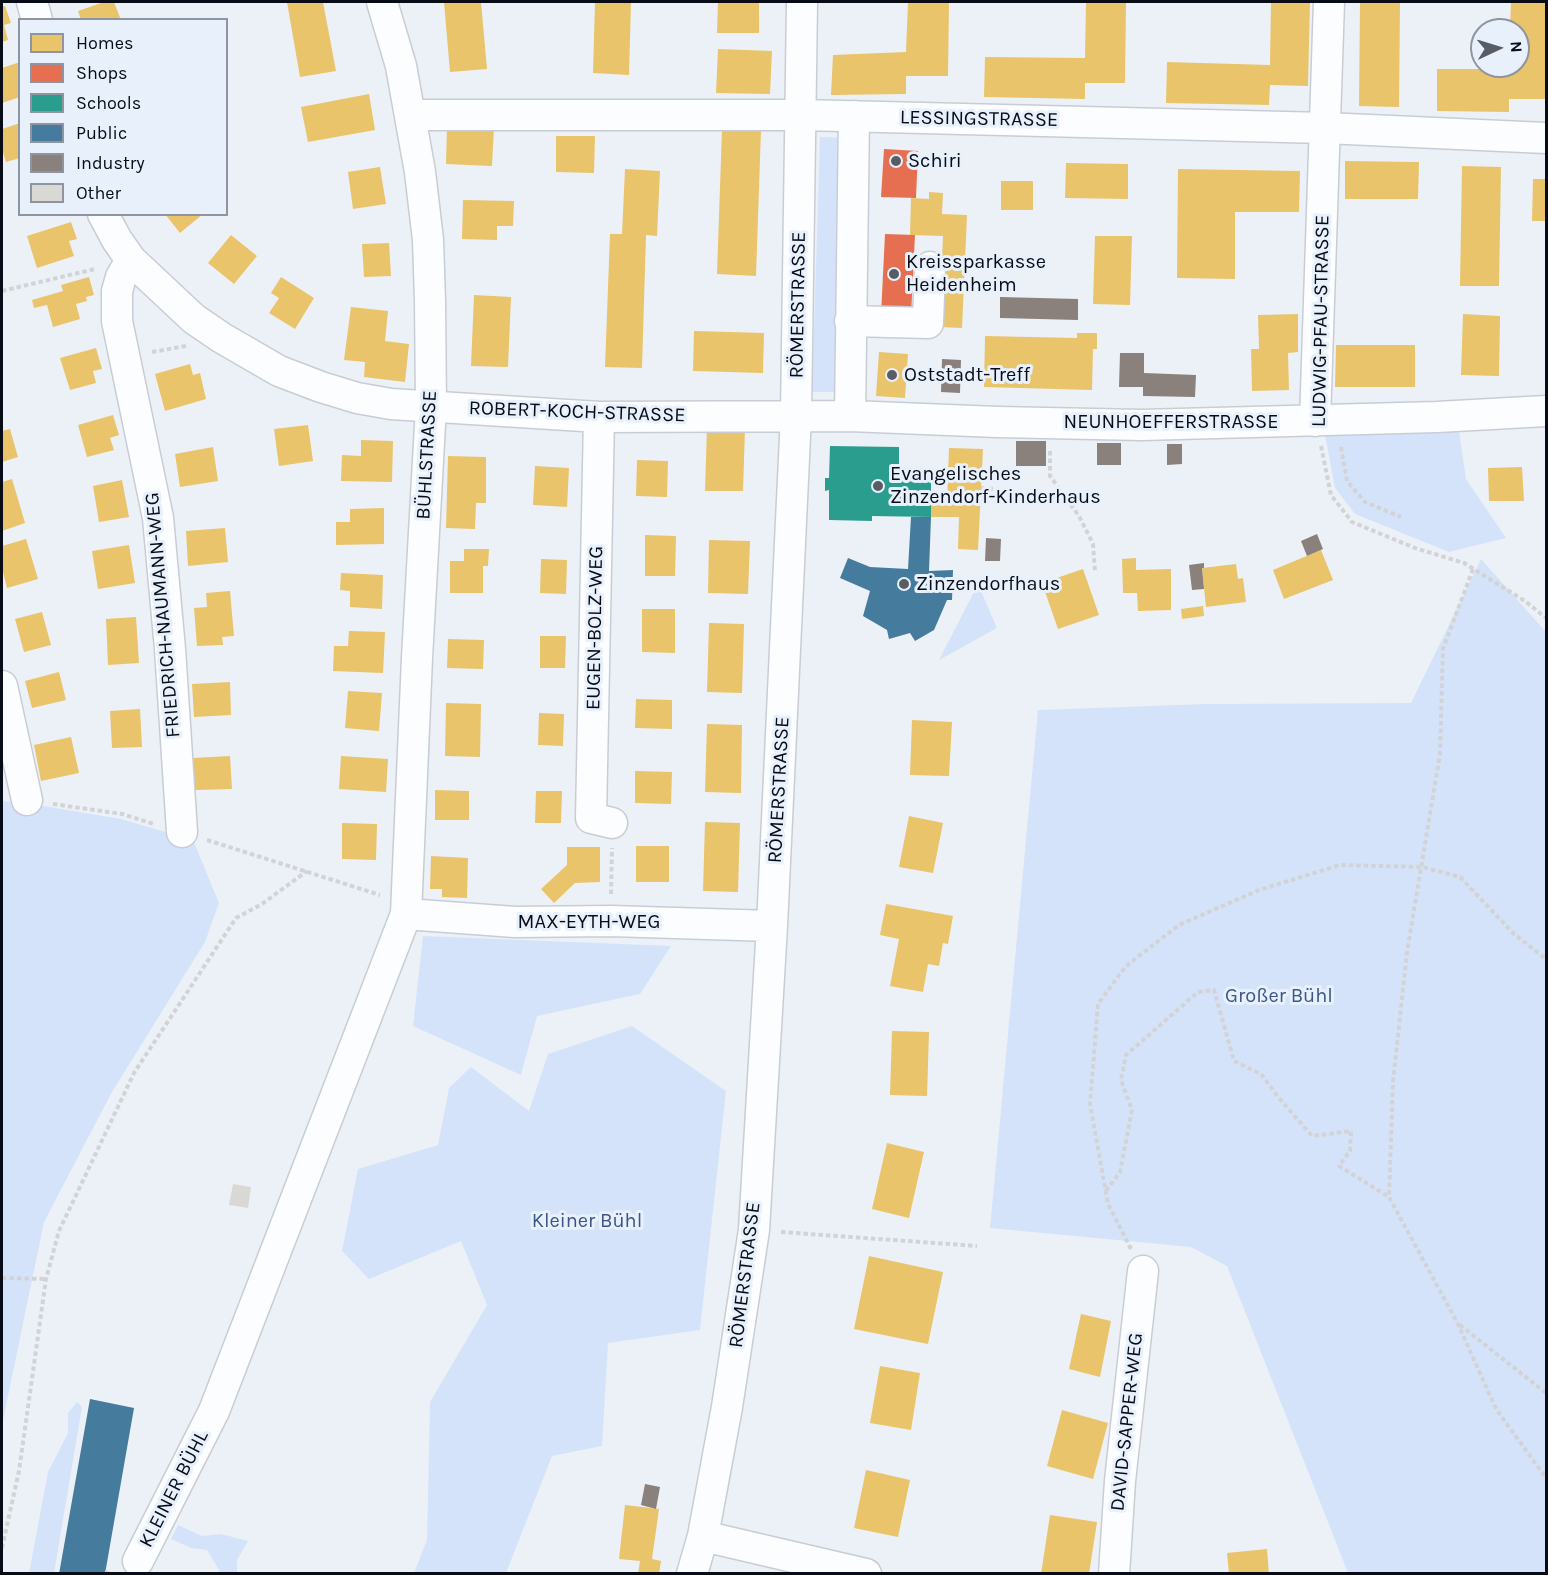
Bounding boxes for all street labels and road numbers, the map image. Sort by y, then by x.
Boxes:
street label: LESSINGSTRASSE [900,106,1058,132]
street label: LUDWIG-PFAU-STRASSE [1307,215,1335,427]
street label: RÖMERSTRASSE [785,231,811,379]
street label: BÜHLSTRASSE [412,390,442,520]
street label: ROBERT-KOCH-STRASSE [468,396,686,428]
street label: NEUNHOEFFERSTRASSE [1064,410,1278,434]
street label: FRIEDRICH-NAUMANN-WEG [140,491,186,739]
street label: EUGEN-BOLZ-WEG [582,546,608,710]
street label: RÖMERSTRASSE [763,716,795,864]
street label: MAX-EYTH-WEG [518,910,660,934]
street label: RÖMERSTRASSE [724,1201,766,1349]
street label: DAVID-SAPPER-WEG [1106,1332,1148,1512]
street label: KLEINER BÜHL [134,1426,214,1552]

